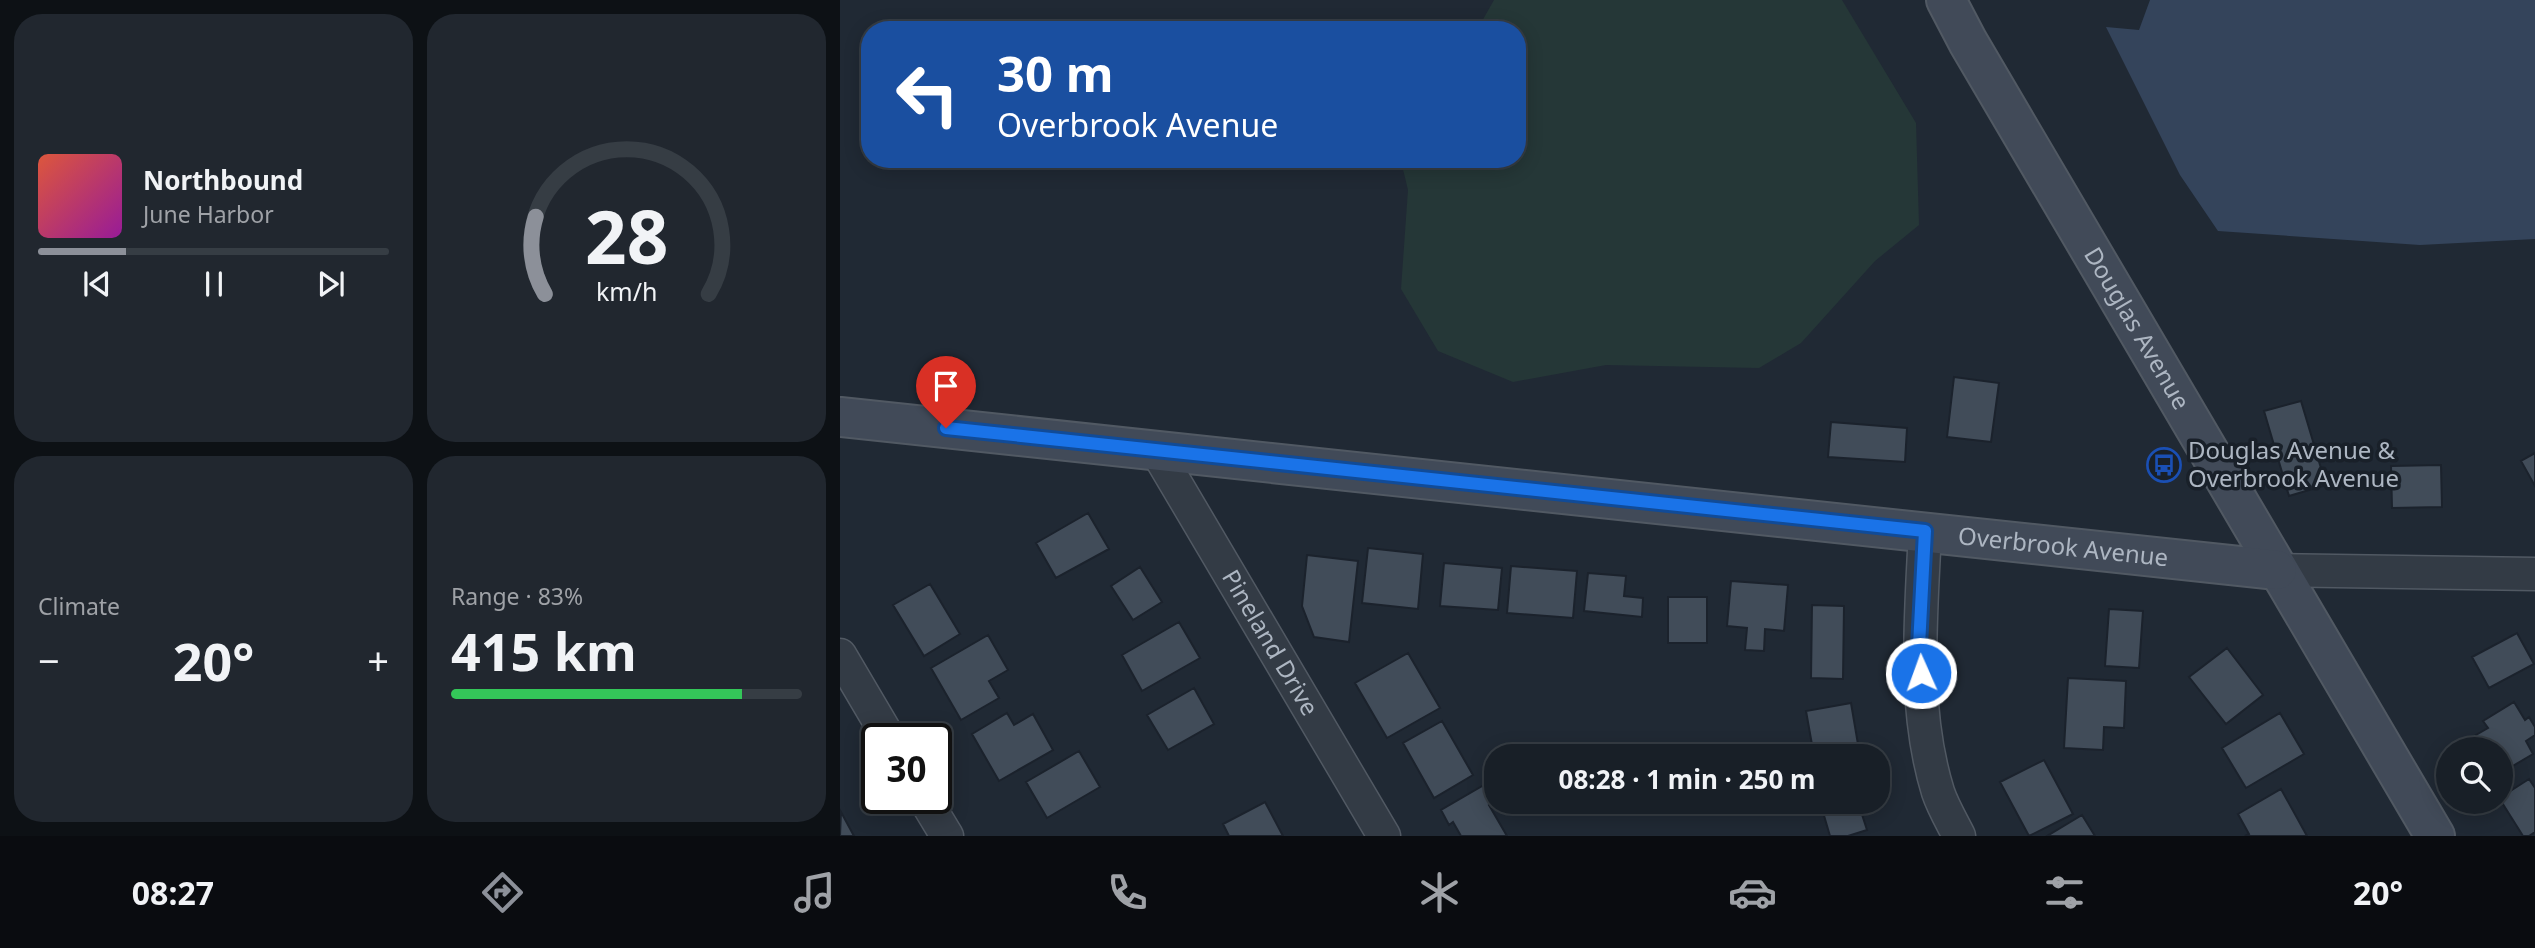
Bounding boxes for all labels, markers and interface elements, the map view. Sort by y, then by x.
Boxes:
text: 30 m [997,40,1114,106]
icon: left [882,49,973,140]
text: Overbrook Avenue [997,103,1278,146]
text: Northbound [143,162,303,198]
text: 28 [585,187,668,286]
text: June Harbor [143,198,274,230]
street label: Douglas Avenue [2077,241,2199,415]
icon: previous [78,265,116,303]
icon: pause [195,265,233,303]
icon: next [312,265,350,303]
text: km/h [596,274,657,308]
pin [916,356,976,428]
icon: arrive [927,367,965,405]
place label: Douglas Avenue & Overbrook Avenue [2188,433,2399,494]
bus stop icon: Douglas Avenue & Overbrook Avenue [2145,446,2183,484]
street label: Overbrook Avenue [1957,518,2170,573]
street label: Pineland Drive [1215,563,1327,721]
text: Range · 83% [451,580,583,612]
text: Climate [38,590,120,622]
text: 415 km [451,615,637,686]
text: 20° [173,625,254,696]
text: − [38,634,60,686]
text: + [367,634,389,686]
position arrow [1884,636,1958,710]
speed limit sign: 30 [861,723,952,814]
map controls [2436,737,2513,814]
button: search [2436,737,2513,814]
text: 08:28 · 1 min · 250 m [1559,761,1815,797]
icon: directions [478,868,527,917]
icon: music [790,868,839,917]
icon: phone [1103,868,1152,917]
icon: climate [1415,868,1464,917]
icon: car [1728,868,1777,917]
icon: filters [2040,868,2089,917]
text: 08:27 [132,871,214,914]
text: 20° [2353,871,2403,914]

